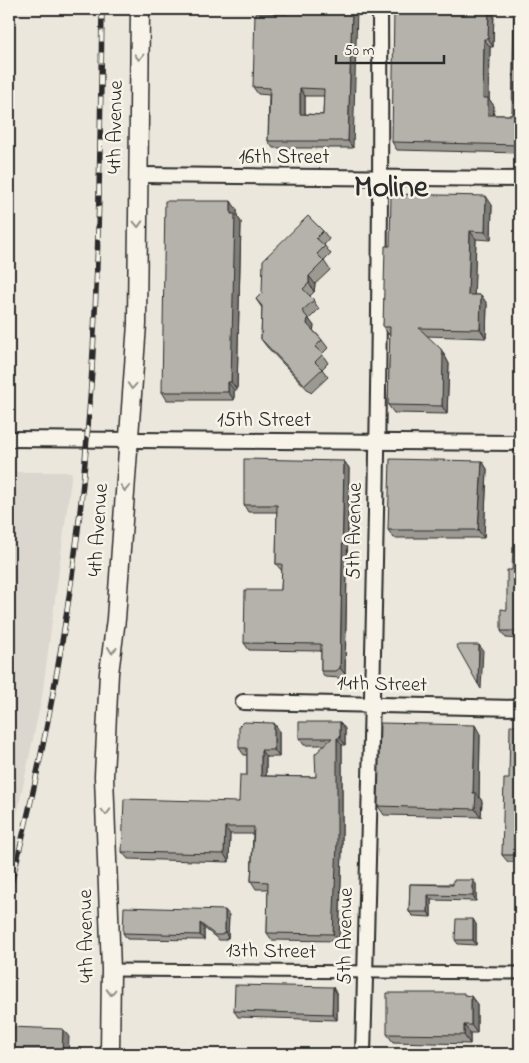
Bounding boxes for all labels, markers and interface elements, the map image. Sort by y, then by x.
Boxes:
scale bar [336,32,444,64]
text: 50 m [344,40,375,62]
one-way arrow [134,54,144,62]
street label: 4th Avenue [100,79,132,174]
street label: 16th Street [238,143,330,173]
district label: Moline [354,166,429,211]
one-way arrow [133,220,144,228]
one-way arrow [126,383,137,391]
street label: 15th Street [217,406,311,436]
street label: 4th Avenue [81,482,117,578]
street label: 5th Avenue [339,482,371,580]
one-way arrow [119,484,130,492]
one-way arrow [107,646,118,654]
street label: 14th Street [336,669,428,701]
one-way arrow [100,808,111,816]
street label: 5th Avenue [330,887,362,985]
street label: 4th Avenue [71,888,103,983]
street label: 13th Street [225,936,317,968]
one-way arrow [106,988,116,996]

